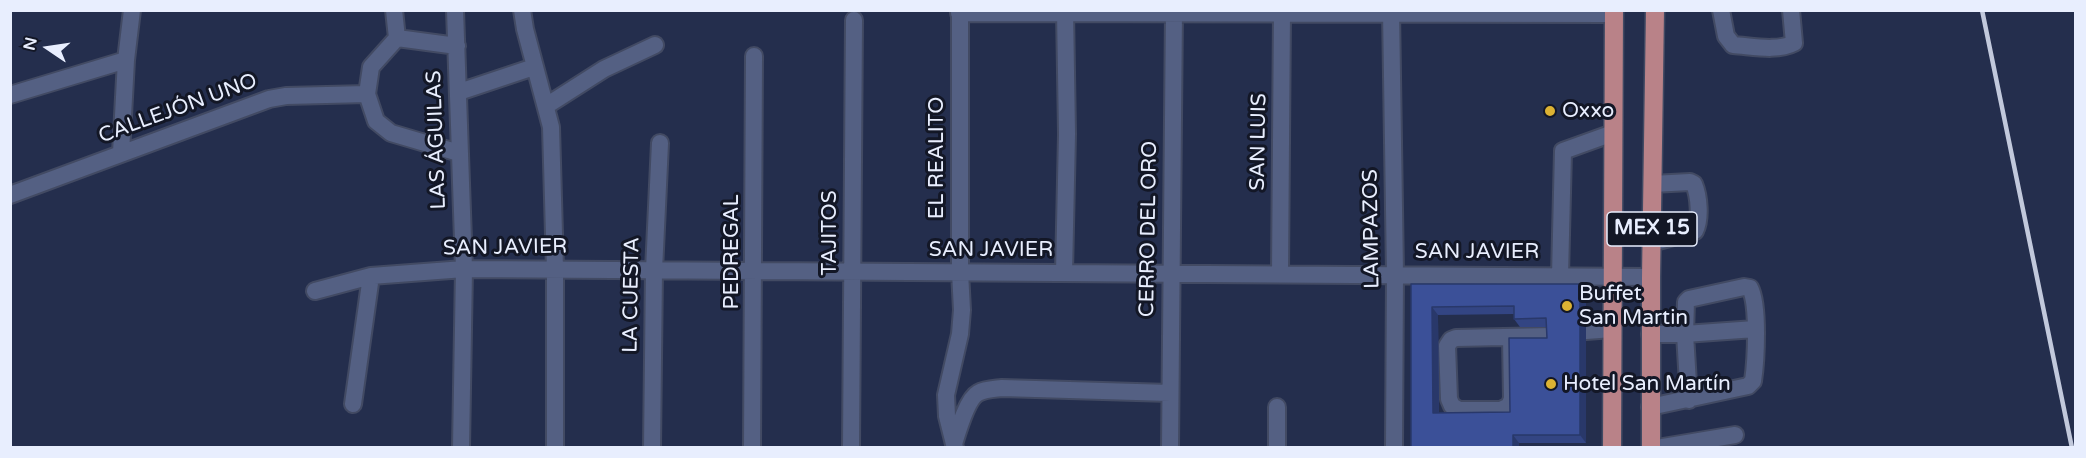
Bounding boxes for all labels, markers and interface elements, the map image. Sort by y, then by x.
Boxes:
north arrow [18,18,78,78]
text: N [19,35,42,52]
street label: CALLEJÓN UNO [95,69,261,149]
street label: LAS ÁGUILAS [422,70,452,210]
street label: SAN LUIS [1246,93,1272,191]
street label: EL REALITO [924,97,950,219]
place label: Oxxo [1562,98,1614,124]
marker: Oxxo [1543,104,1557,118]
street label: CERRO DEL ORO [1135,141,1163,317]
street label: LAMPAZOS [1358,169,1386,289]
street label: TAJITOS [817,190,843,276]
street label: PEDREGAL [719,194,745,310]
road number: MEX 15 [1607,212,1697,246]
street label: SAN JAVIER [443,234,567,262]
street label: LA CUESTA [618,237,646,353]
street label: SAN JAVIER [929,237,1053,263]
street label: SAN JAVIER [1415,239,1539,265]
place label: Buffet San Martin [1579,281,1688,331]
marker: Buffet San Martin [1560,299,1574,313]
place label: Hotel San Martín [1563,371,1731,397]
marker: Hotel San Martín [1544,377,1558,391]

